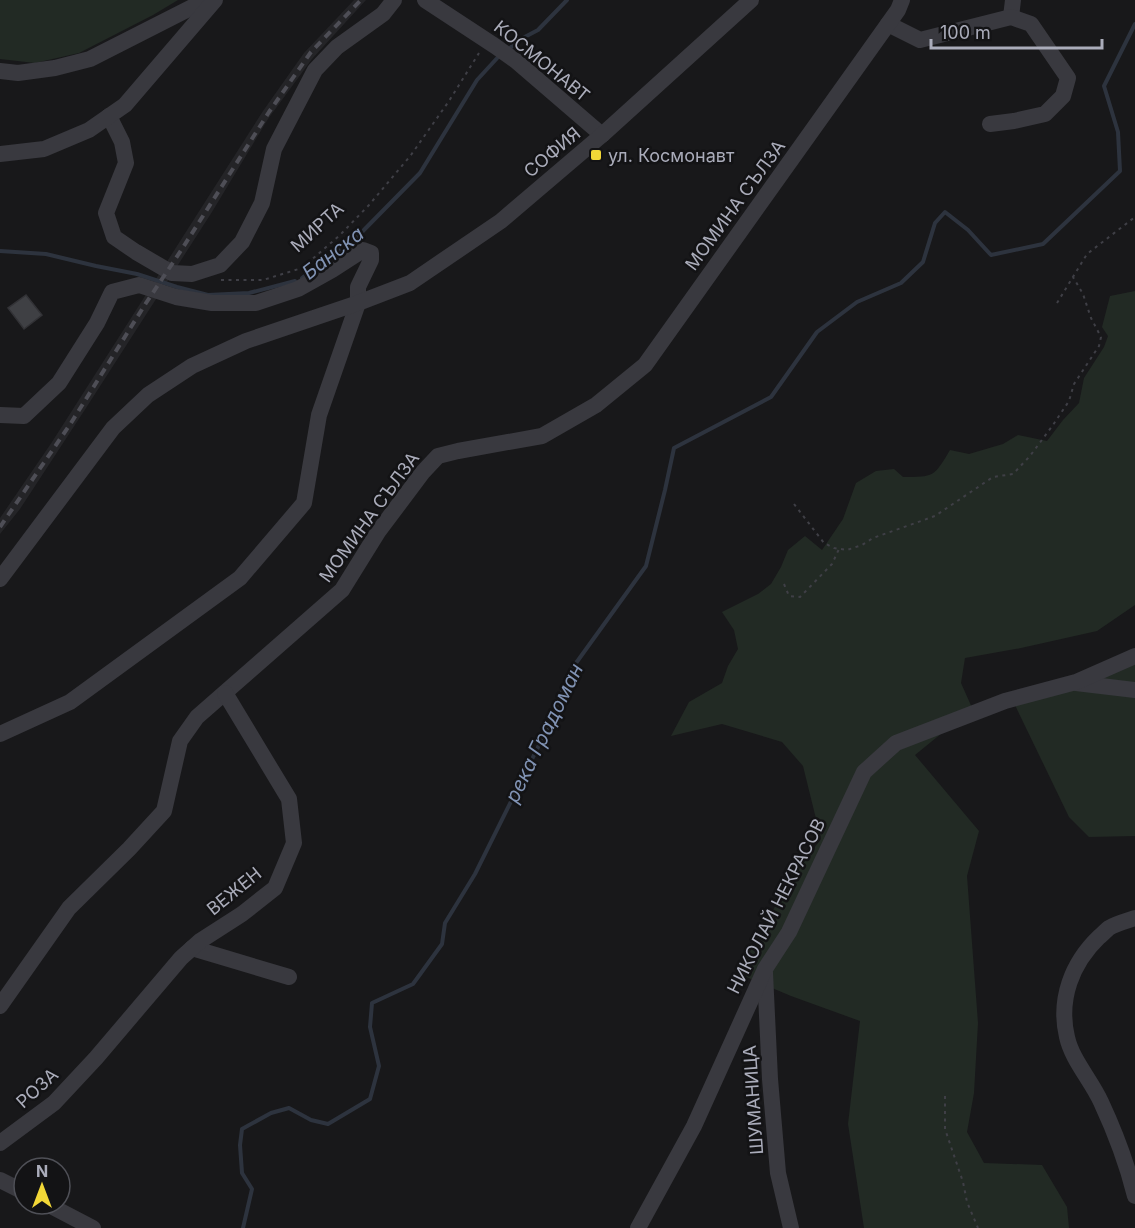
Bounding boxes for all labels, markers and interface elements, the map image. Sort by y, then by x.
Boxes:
scale bar [931,12,1102,50]
street label: КОСМОНАВТ [490,16,594,106]
text: 100 m [940,22,991,43]
street label: СОФИЯ [520,122,584,182]
street label: МОМИНА СЪЛЗА [681,136,789,274]
place label: ул. Космонавт [608,145,735,166]
marker: ул. Космонавт [589,148,603,162]
street label: МИРТА [286,198,348,256]
water label: Банска [297,222,369,284]
street label: МОМИНА СЪЛЗА [315,448,423,586]
water label: река Градоман [500,659,588,807]
street label: НИКОЛАЙ НЕКРАСОВ [722,815,829,997]
street label: ВЕЖЕН [202,863,266,919]
street label: ШУМАНИЦА [739,1045,767,1155]
street label: РОЗА [12,1064,62,1112]
north arrow [12,1156,72,1216]
text: N [36,1161,48,1181]

